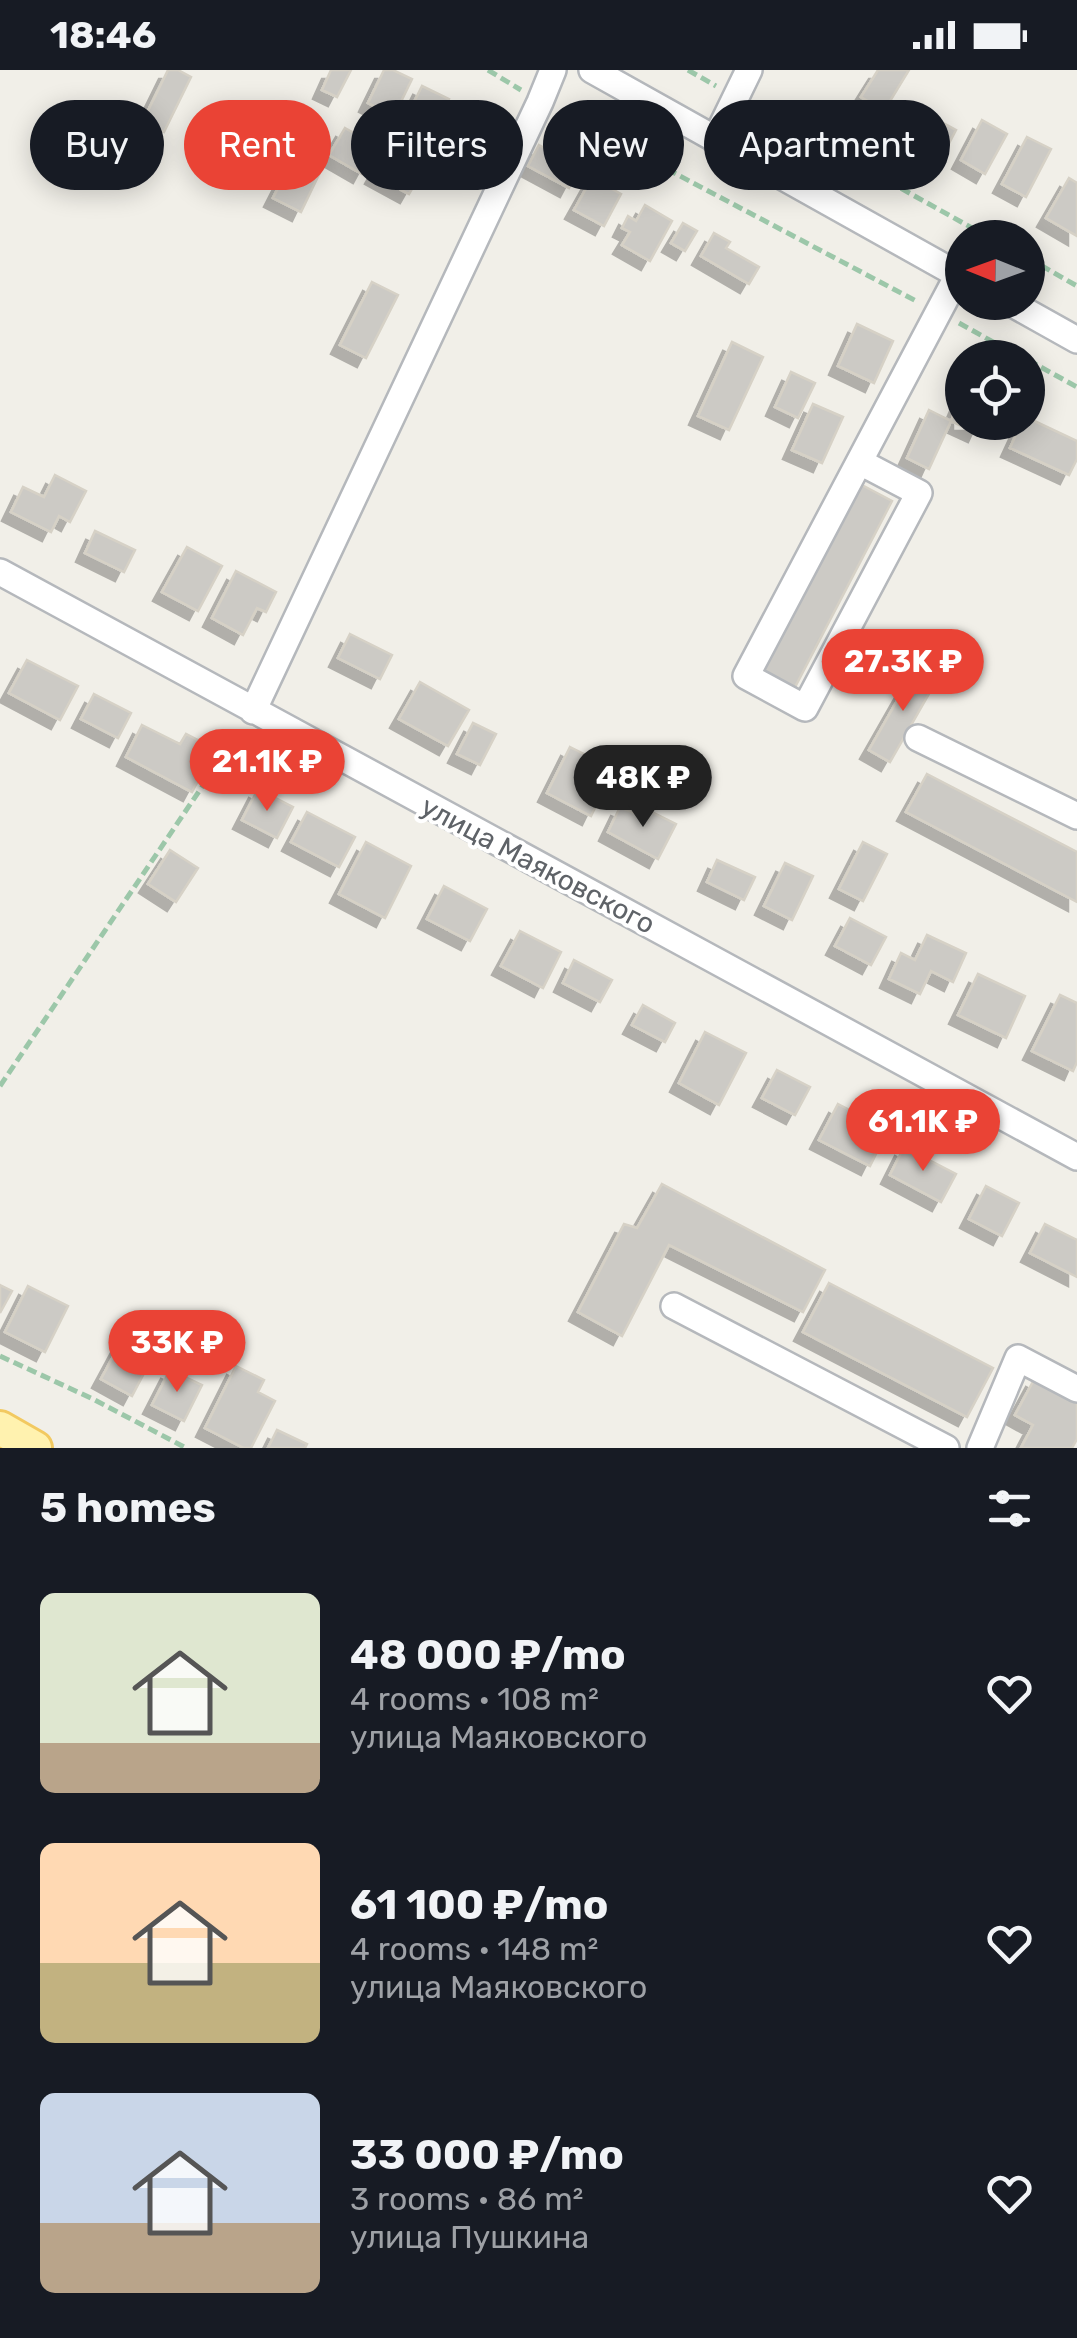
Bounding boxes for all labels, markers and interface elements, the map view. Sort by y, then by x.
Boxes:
text: 18:46 [50,12,156,58]
chip: Buy [30,100,164,190]
chip: Rent [184,100,331,190]
chip: Filters [351,100,523,190]
chip: New [543,100,684,190]
chip: Apartment [704,100,950,190]
north arrow [945,220,1045,320]
map controls [945,220,1045,440]
button: locate [945,340,1045,440]
pin: 27.3K ₽ [811,629,995,714]
text: 27.3K ₽ [844,642,962,680]
pin: 21.1K ₽ [175,729,359,814]
text: 21.1K ₽ [212,742,322,780]
pin: 48K ₽ [573,745,713,830]
text: 48K ₽ [596,758,690,796]
street label: улица Маяковского [415,789,661,941]
pin: 61.1K ₽ [831,1089,1015,1174]
text: 61.1K ₽ [868,1102,978,1140]
pin: 33K ₽ [107,1310,247,1395]
text: 33K ₽ [130,1323,224,1361]
icon: filters [982,1481,1037,1536]
text: 5 homes [40,1483,216,1533]
text: 48 000 ₽/mo [350,1630,626,1680]
icon: home [120,1633,240,1753]
icon: heart [982,1666,1037,1721]
text: 4 rooms · 108 m² [350,1680,599,1718]
text: улица Маяковского [350,1718,647,1756]
text: 61 100 ₽/mo [350,1880,608,1930]
icon: home [120,1883,240,2003]
icon: heart [982,1916,1037,1971]
text: 4 rooms · 148 m² [350,1930,598,1968]
text: улица Маяковского [350,1968,647,2006]
text: 33 000 ₽/mo [350,2130,624,2180]
icon: home [120,2133,240,2253]
icon: heart [982,2166,1037,2221]
text: 3 rooms · 86 m² [350,2180,584,2218]
text: улица Пушкина [350,2218,589,2256]

